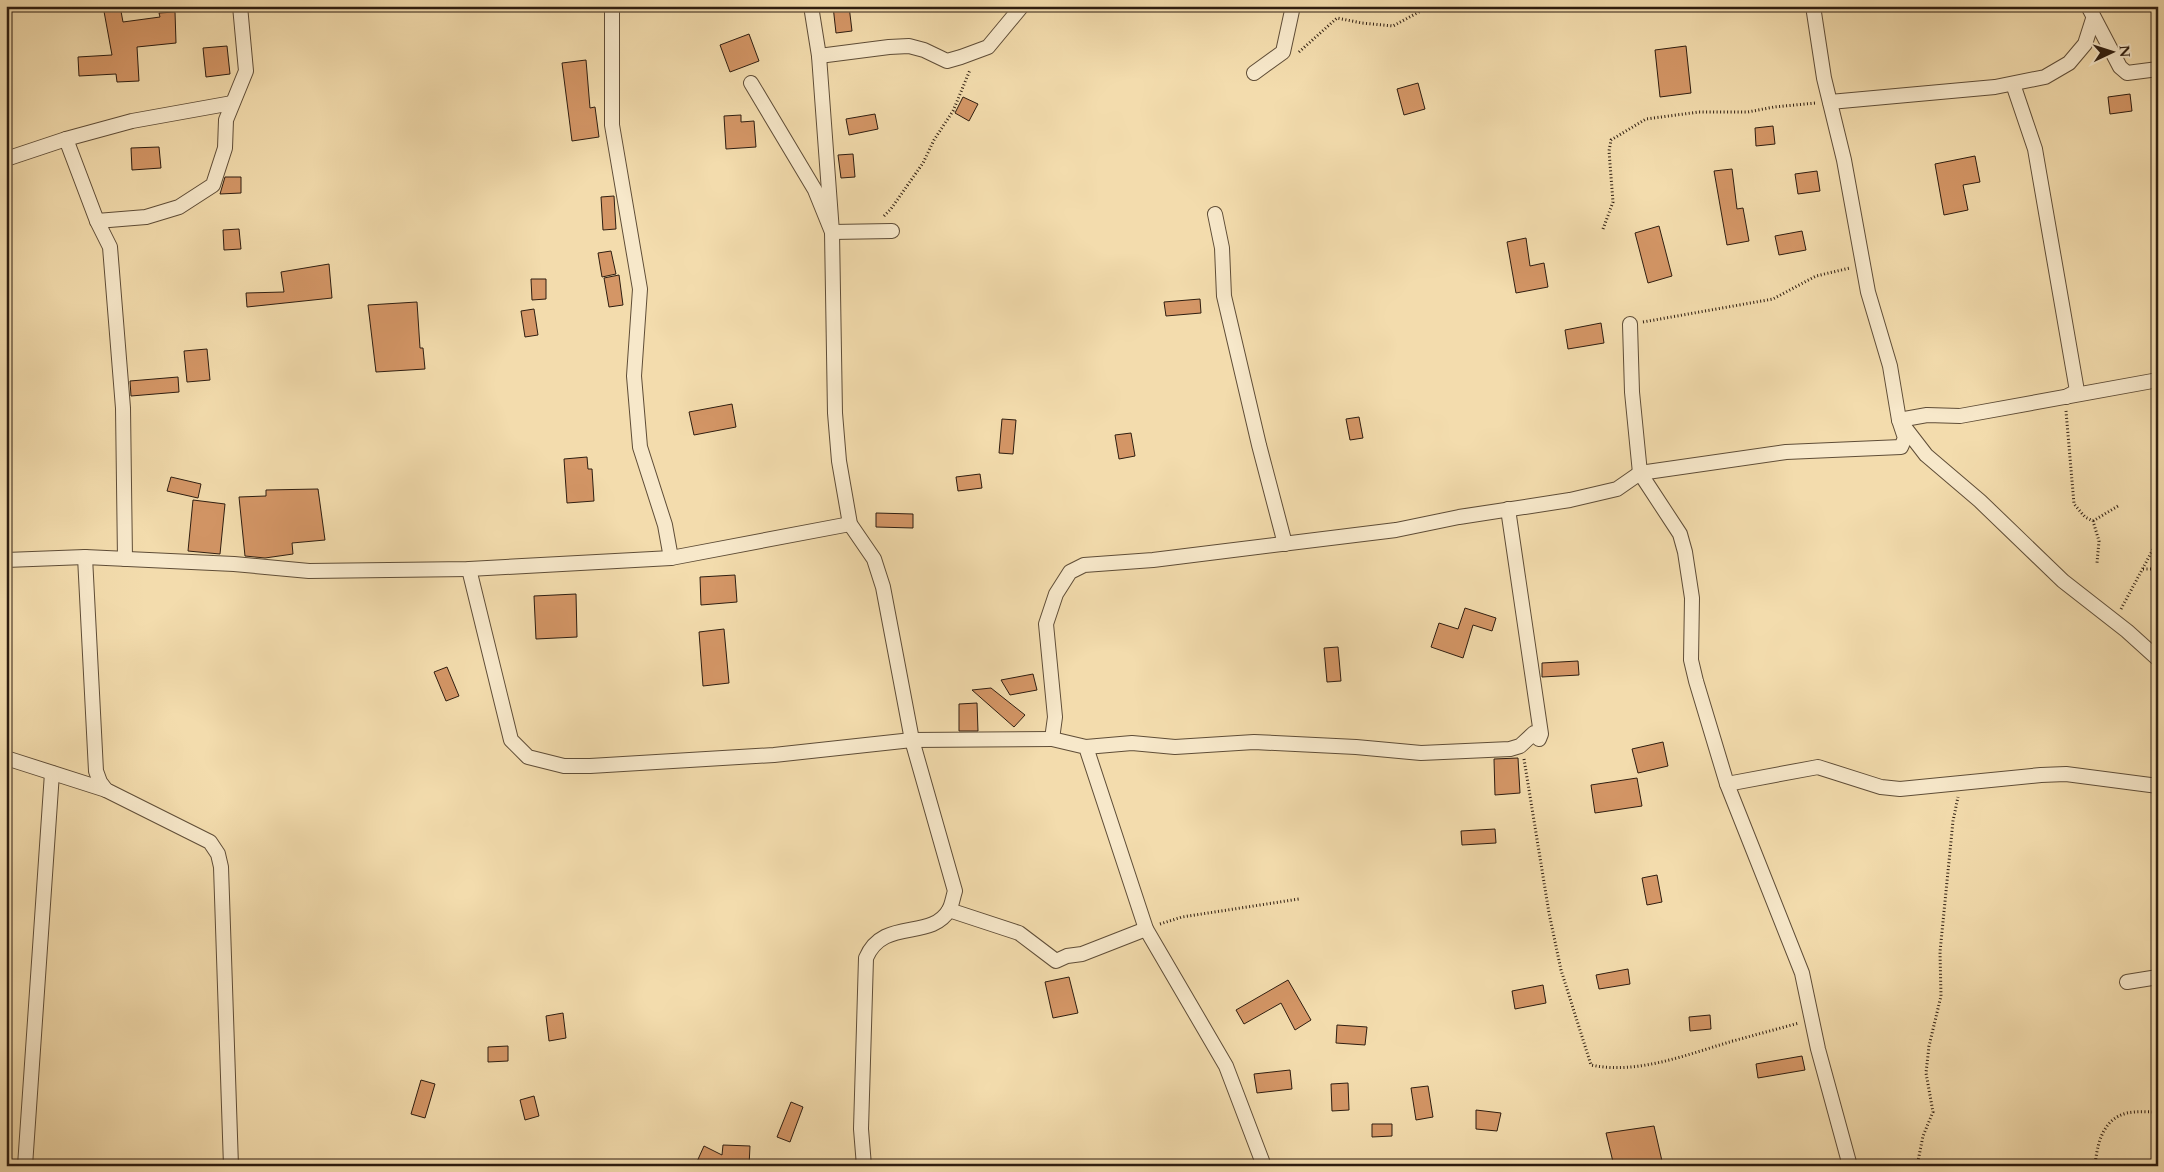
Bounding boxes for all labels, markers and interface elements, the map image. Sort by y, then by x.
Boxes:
north arrow [2086,28,2136,78]
text: N [2115,44,2134,58]

